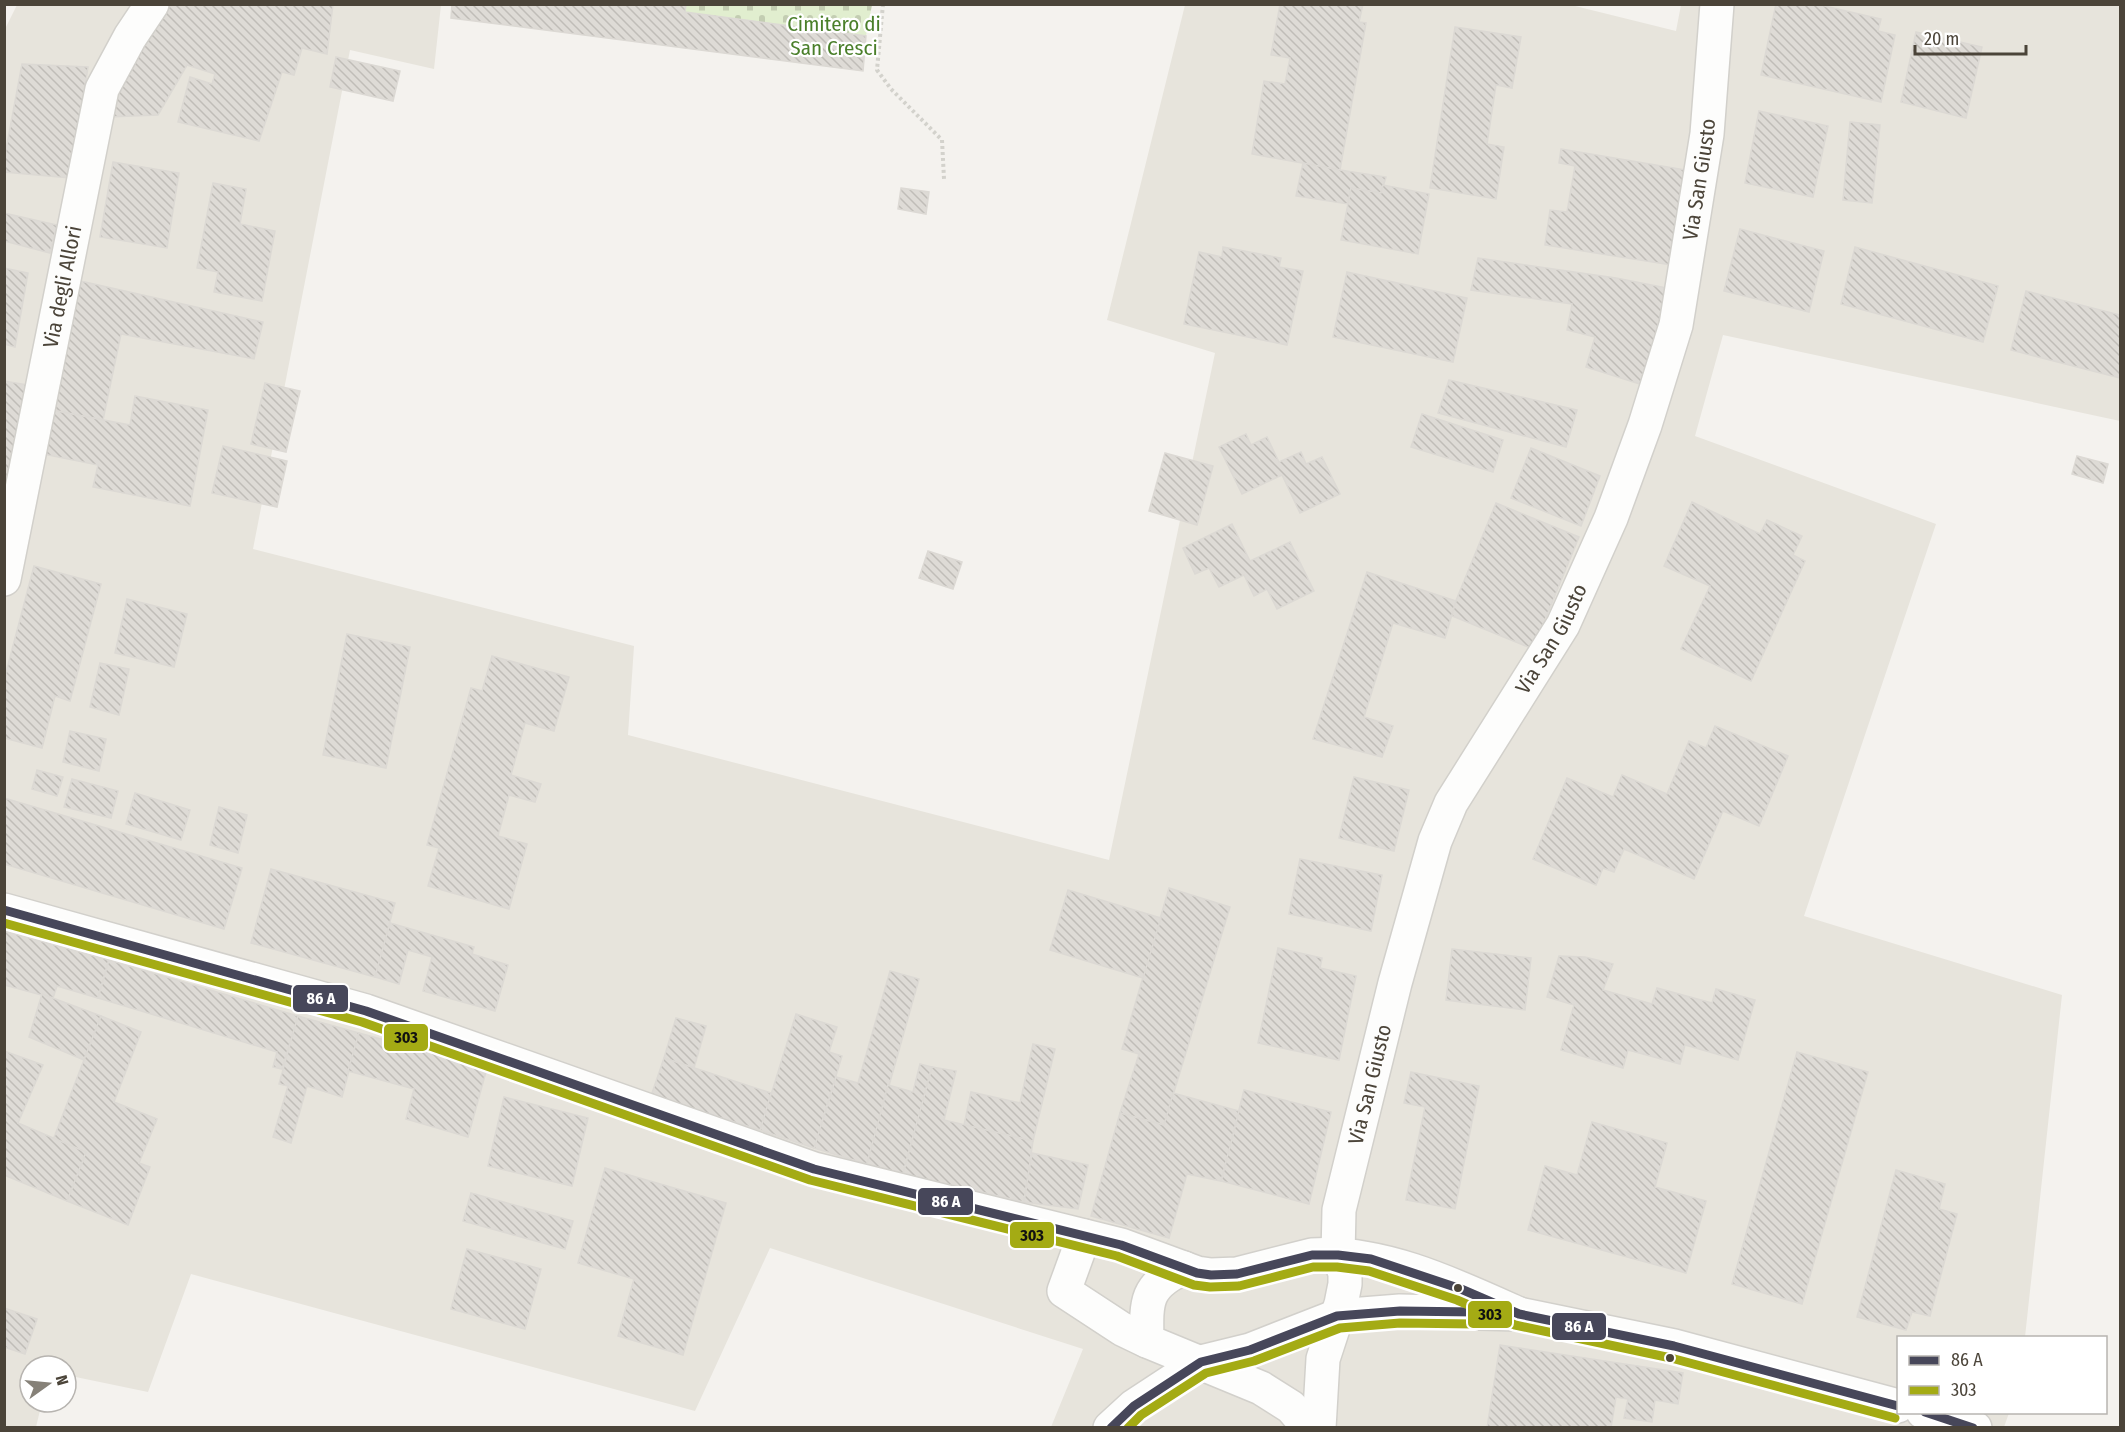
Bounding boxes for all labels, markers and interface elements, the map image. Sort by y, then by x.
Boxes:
park label: Cimitero di San Cresci [787,11,881,61]
scale bar [1915,18,2026,56]
text: 20 m [1924,28,1959,50]
street label: Via San Giusto [1677,118,1721,242]
street label: Via degli Allori [38,223,87,350]
street label: Via San Giusto [1510,580,1593,699]
line badge: 86 A [292,984,349,1013]
text: 86 A [307,989,336,1008]
street label: Via San Giusto [1343,1022,1397,1147]
line badge: 303 [383,1023,429,1052]
text: 303 [393,1028,418,1047]
line badge: 86 A [917,1187,974,1216]
text: 86 A [932,1192,961,1211]
line badge: 303 [1009,1221,1055,1249]
text: 303 [1019,1226,1044,1245]
unlabelled marker [1452,1282,1464,1294]
line badge: 303 [1467,1300,1513,1329]
text: 303 [1477,1305,1502,1324]
line badge: 86 A [1551,1312,1607,1341]
text: 86 A [1565,1317,1594,1336]
legend [1897,1336,2107,1414]
text: 86 A [1951,1349,1983,1371]
unlabelled marker [1664,1352,1676,1364]
north arrow [18,1354,78,1414]
text: N [52,1373,72,1387]
text: 303 [1951,1379,1976,1401]

